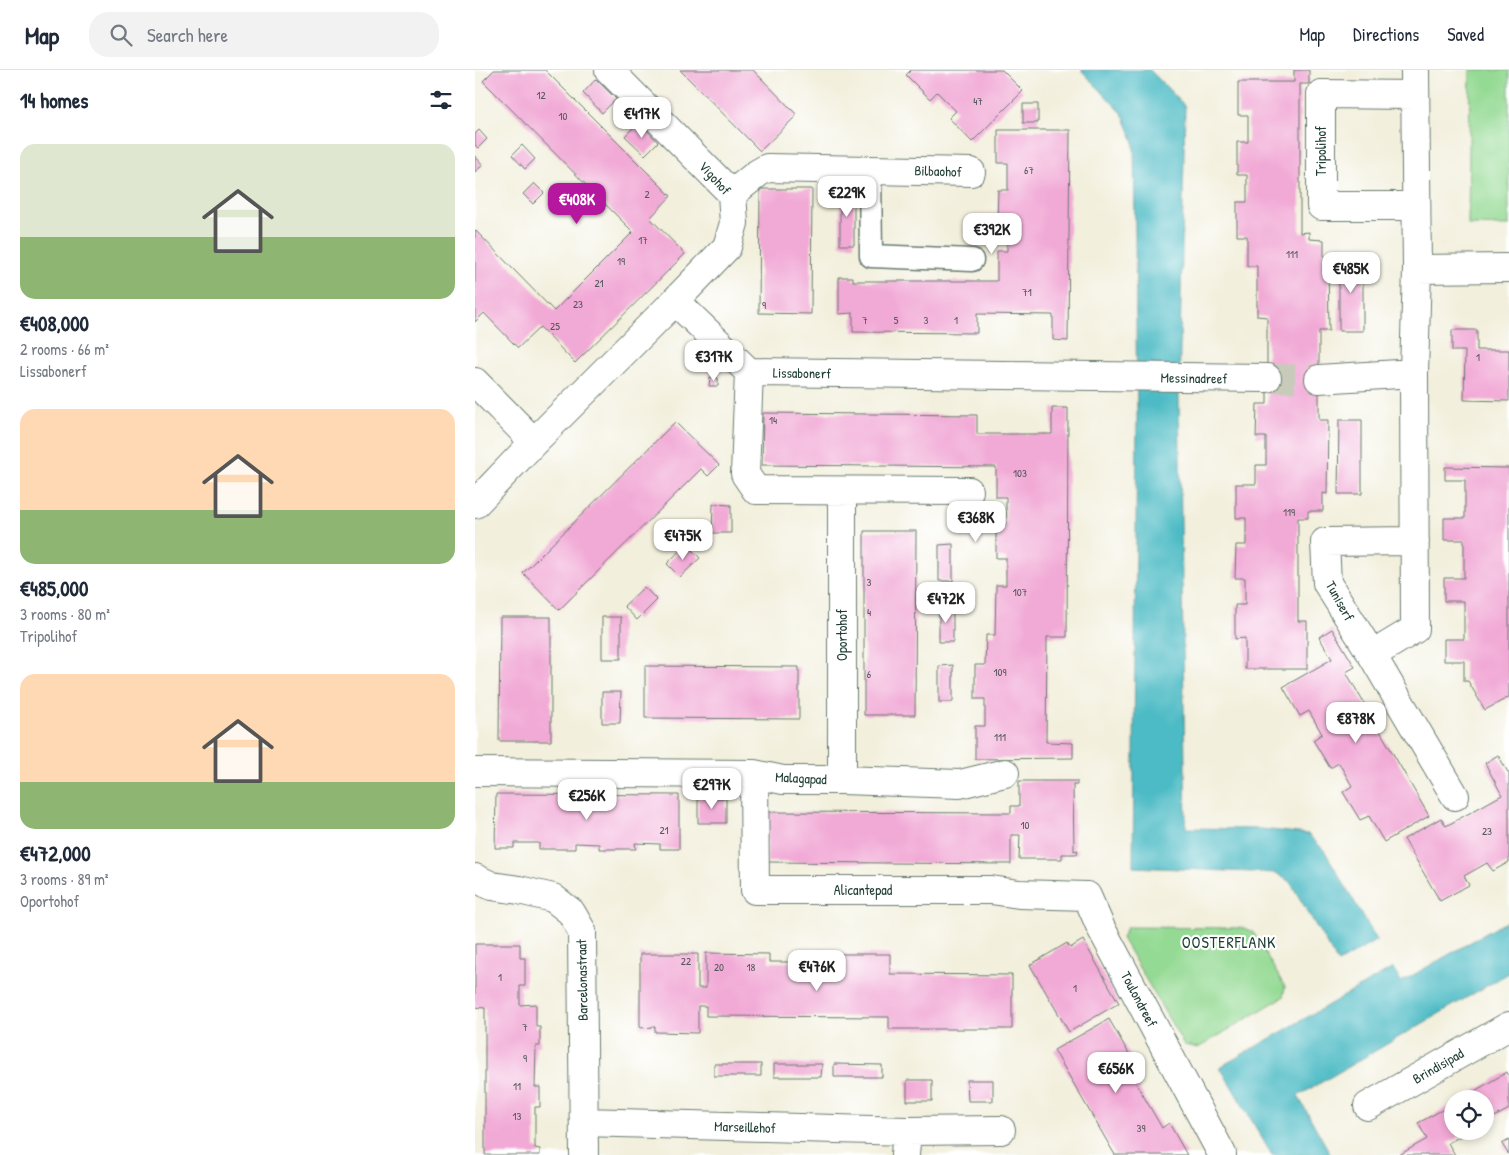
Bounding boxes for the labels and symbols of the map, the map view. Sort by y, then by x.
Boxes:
house number: 12 [536,88,546,102]
house number: 47 [973,94,983,108]
pin: €417K [607,97,677,139]
house number: 10 [559,109,568,123]
street label: Tripolihof [1311,126,1331,176]
street label: Vigohof [694,157,736,199]
street label: Bilbaohof [914,160,962,181]
house number: 67 [1024,163,1034,177]
pin: €229K [812,176,882,218]
pin: €408K [542,182,612,225]
house number: 2 [644,187,650,201]
pin: €392K [957,212,1027,255]
house number: 17 [638,233,648,247]
house number: 111 [1286,247,1298,261]
pin: €485K [1316,252,1386,294]
house number: 19 [617,254,625,268]
house number: 21 [594,276,604,290]
house number: 71 [1022,285,1032,299]
house number: 23 [573,297,583,311]
house number: 9 [762,298,766,312]
house number: 7 [862,313,868,327]
house number: 5 [894,313,899,327]
house number: 3 [924,313,929,327]
house number: 1 [954,313,958,327]
house number: 25 [550,319,560,333]
pin: €317K [679,340,749,382]
house number: 1 [1476,350,1480,364]
street label: Lissabonerf [773,362,831,383]
street label: Messinadreef [1161,367,1227,388]
house number: 14 [769,413,777,427]
house number: 103 [1013,466,1027,480]
pin: €368K [941,500,1011,543]
house number: 119 [1283,505,1295,519]
pin: €475K [648,518,718,561]
house number: 3 [867,575,872,589]
street label: Tuniserf [1322,577,1359,624]
pin: €472K [911,582,981,624]
house number: 107 [1013,585,1027,599]
house number: 4 [867,605,871,619]
street label: Oportohof [832,609,852,661]
house number: 109 [994,665,1006,679]
house number: 6 [867,667,872,681]
pin: €878K [1321,702,1391,744]
house number: 111 [994,730,1006,744]
street label: Malagapad [775,767,828,789]
pin: €297K [677,768,747,810]
pin: €256K [552,778,622,821]
house number: 10 [1021,818,1030,832]
house number: 21 [659,823,669,837]
house number: 23 [1482,824,1492,838]
street label: Alicantepad [834,880,893,900]
district label: OOSTERFLANK [1182,931,1276,953]
street label: Barcelonastraat [571,939,592,1021]
pin: €476K [782,950,852,992]
house number: 22 [681,954,691,968]
house number: 20 [714,960,724,974]
house number: 18 [747,960,756,974]
street label: Toulondreef [1117,968,1162,1030]
house number: 1 [498,970,502,984]
house number: 1 [1073,981,1077,995]
house number: 7 [522,1020,528,1034]
street label: Brindisipad [1409,1043,1468,1089]
house number: 9 [523,1051,527,1065]
pin: €656K [1081,1052,1151,1094]
house number: 11 [513,1079,521,1093]
house number: 13 [513,1109,522,1123]
street label: Marseillehof [714,1116,776,1137]
house number: 39 [1137,1121,1145,1135]

